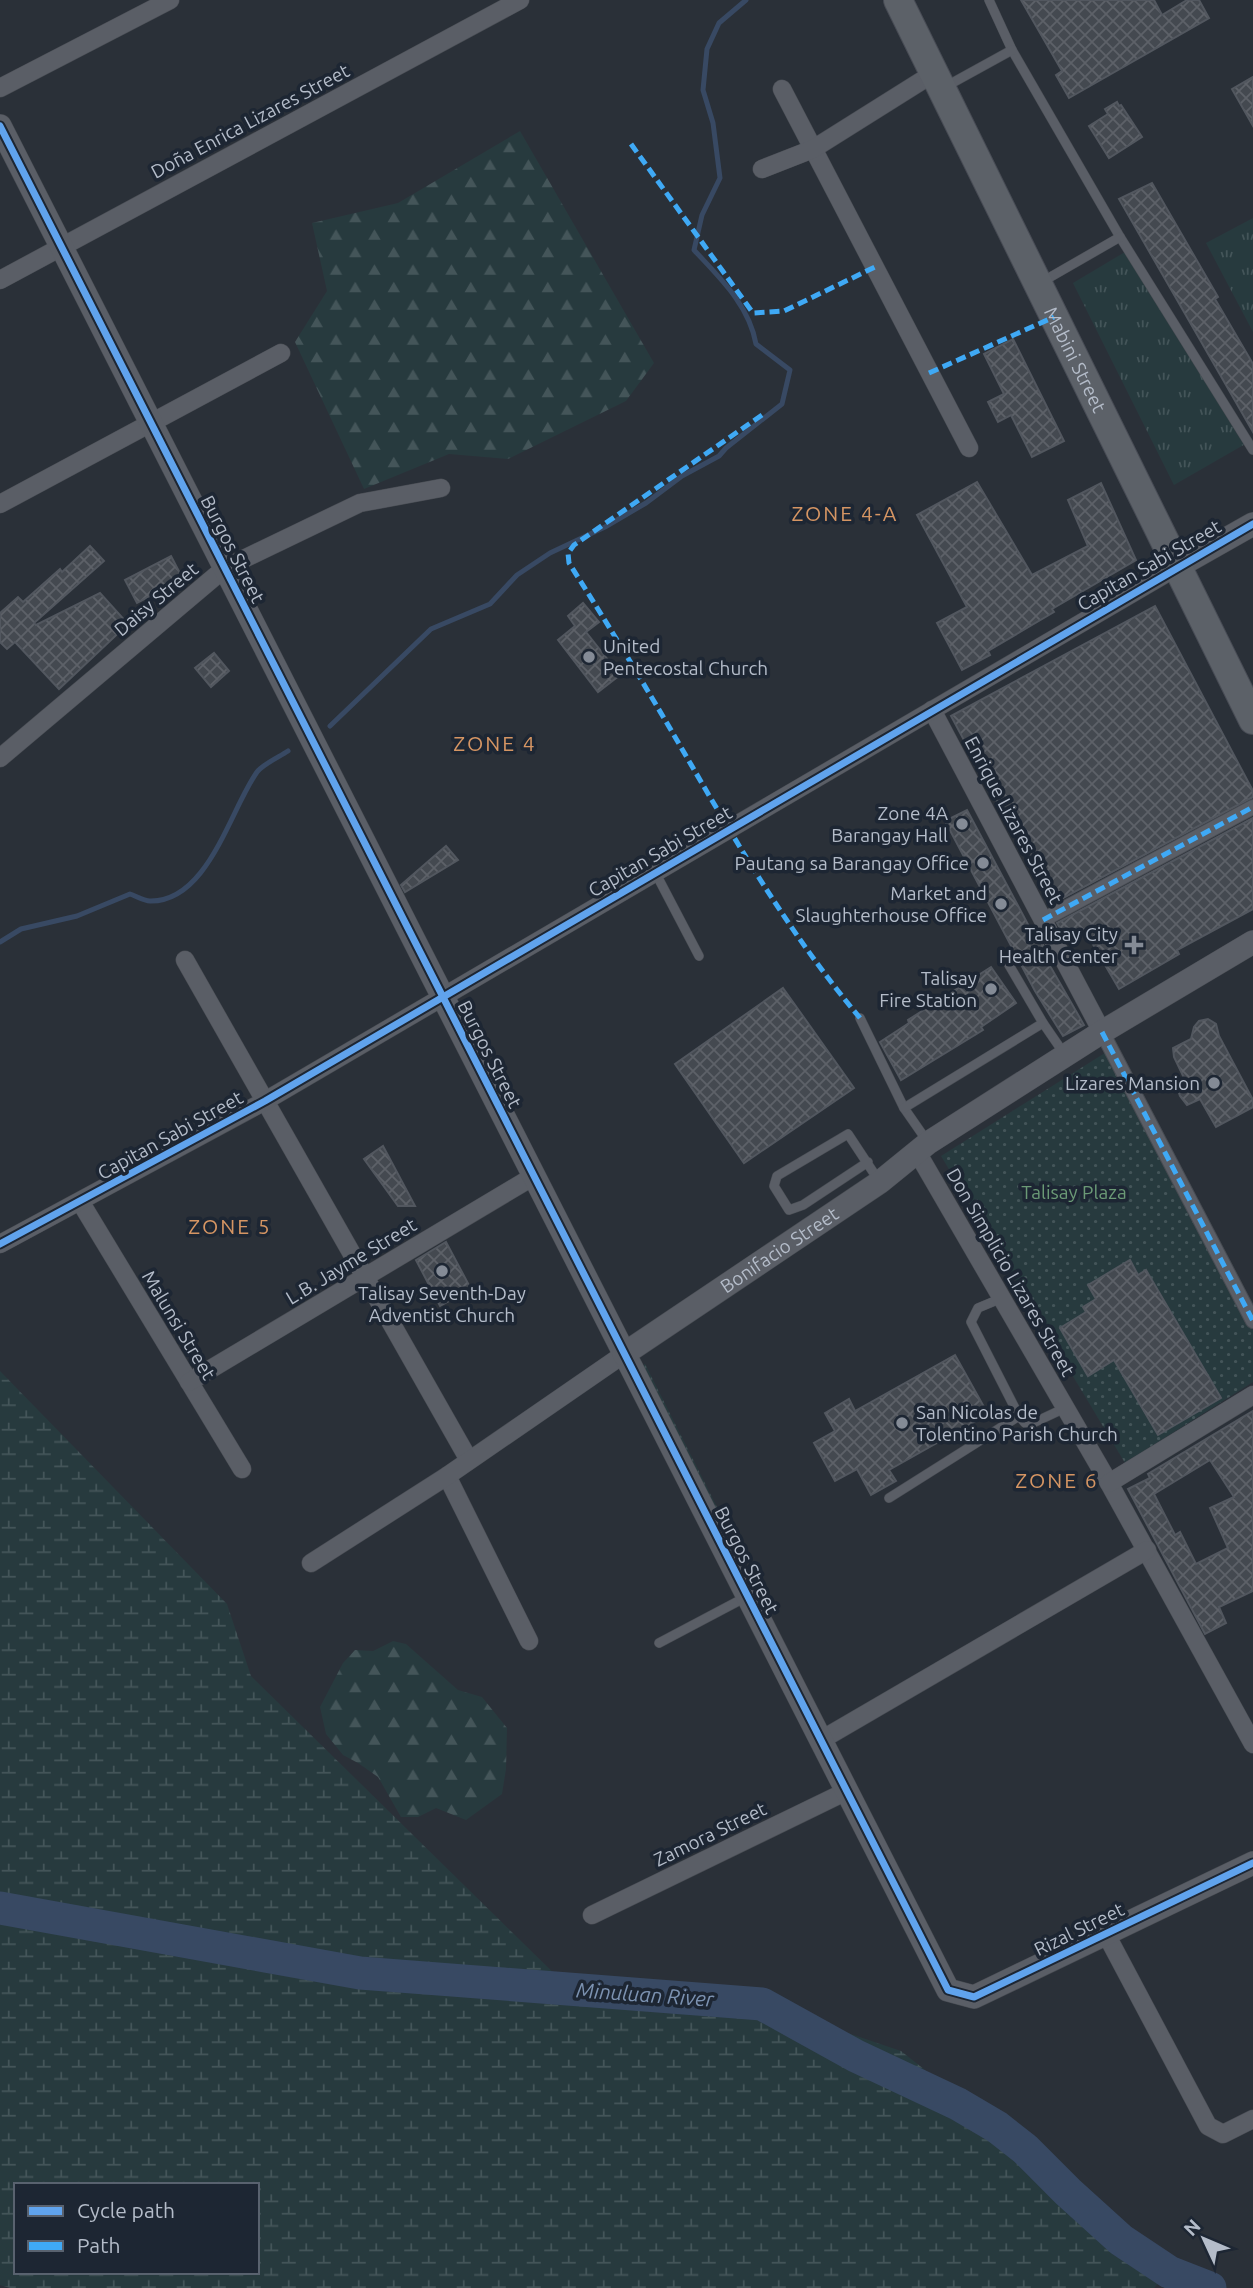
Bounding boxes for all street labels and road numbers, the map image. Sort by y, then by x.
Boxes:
street label: Doña Enrica Lizares Street [147,59,354,183]
street label: Mabini Street [1040,303,1111,417]
street label: Burgos Street [196,492,270,607]
street label: Capitan Sabi Street [1073,515,1225,615]
street label: Daisy Street [110,557,203,640]
street label: Enrique Lizares Street [961,733,1068,908]
street label: Capitan Sabi Street [584,801,736,901]
street label: Burgos Street [453,997,527,1112]
street label: Capitan Sabi Street [94,1086,247,1184]
street label: Don Simplicio Lizares Street [942,1164,1080,1380]
street label: Bonifacio Street [716,1202,843,1297]
street label: L.B. Jayme Street [282,1213,421,1309]
street label: Malunsi Street [138,1267,220,1384]
street label: Burgos Street [710,1503,784,1618]
street label: Zamora Street [650,1797,770,1871]
street label: Rizal Street [1030,1898,1128,1960]

